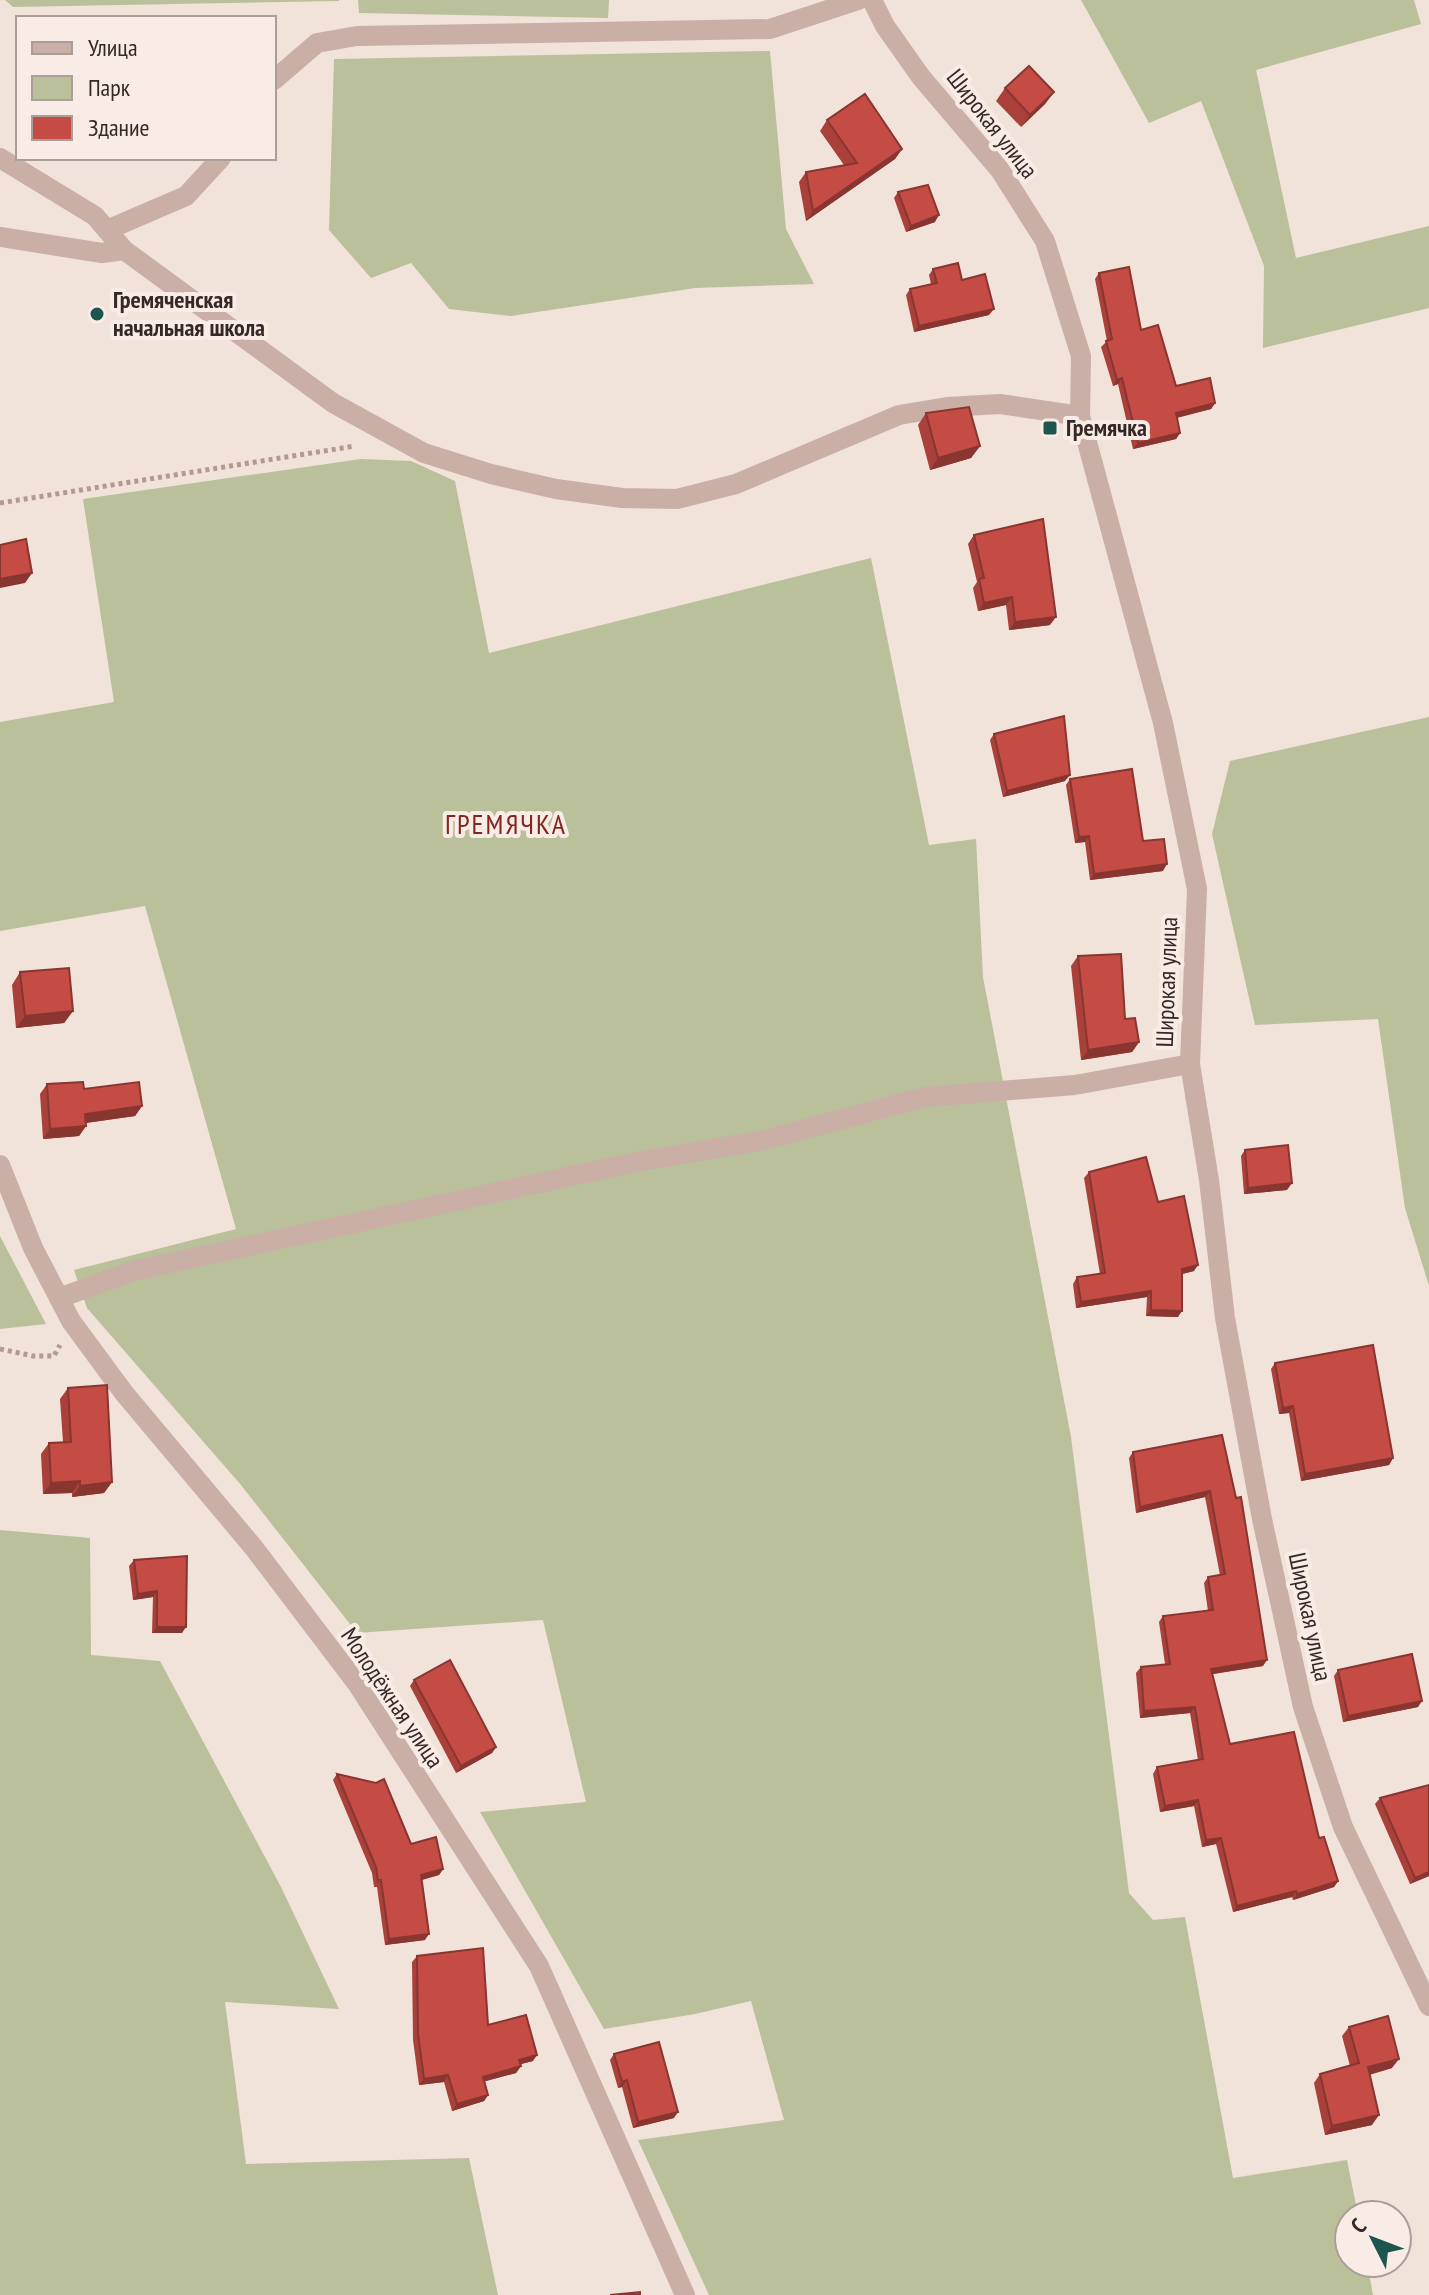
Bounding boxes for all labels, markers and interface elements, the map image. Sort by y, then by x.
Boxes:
legend [16,16,276,160]
text: Улица [88,32,138,63]
street label: Широкая улица [940,63,1045,185]
text: Парк [88,72,131,103]
text: Здание [88,112,149,143]
place label: Гремяченская начальная школа [113,284,265,343]
marker: Гремяченская начальная школа [88,305,106,323]
place label: Гремячка [1066,412,1147,443]
marker: Гремячка [1041,419,1059,437]
district label: ГРЕМЯЧКА [445,805,567,842]
street label: Широкая улица [1149,916,1184,1048]
street label: Широкая улица [1282,1550,1339,1684]
street label: Молодёжная улица [334,1622,451,1774]
north arrow [1333,2199,1413,2279]
text: С [1344,2213,1372,2239]

